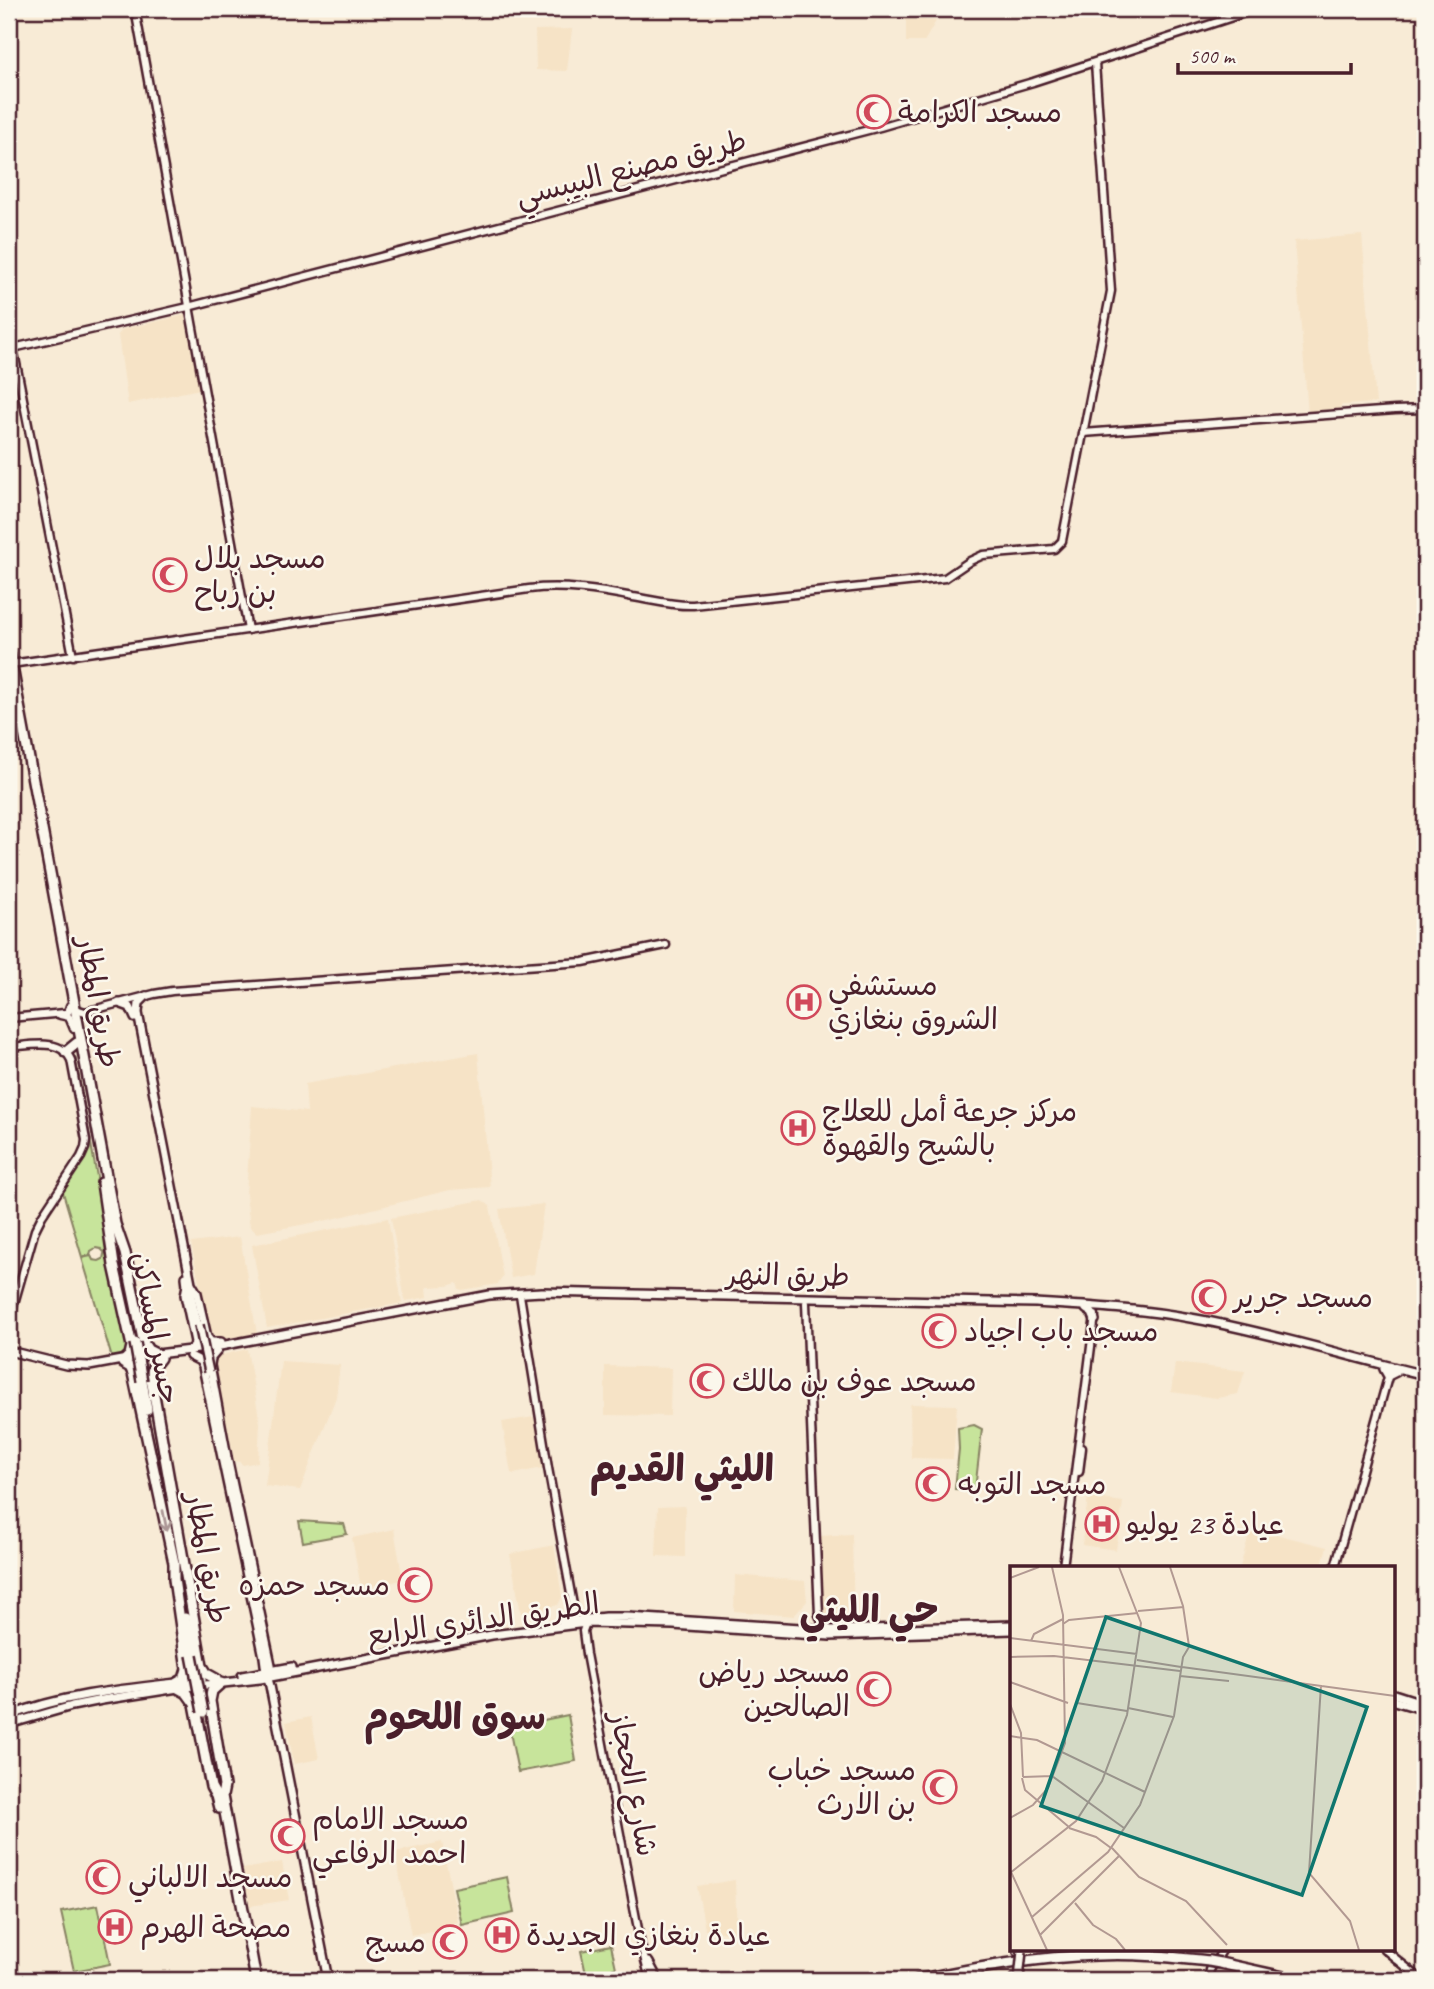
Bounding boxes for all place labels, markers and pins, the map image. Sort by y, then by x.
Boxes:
mosque icon: مسجد الكرامة [855,93,893,131]
place label: مسجد الكرامة [898,93,1062,131]
place label: مسجد بلال بن رباح [194,539,326,611]
mosque icon: مسجد بلال بن رباح [151,556,189,594]
place label: مستشفي الشروق بنغازي [828,966,998,1040]
hospital icon: مستشفي الشروق بنغازي [785,983,823,1021]
place label: مركز جرعة أمل للعلاج بالشيح والقهوة [822,1092,1077,1165]
hospital icon: مركز جرعة أمل للعلاج بالشيح والقهوة [779,1109,817,1147]
mosque icon: مسجد جرير [1190,1278,1228,1316]
place label: مسجد جرير [1231,1278,1373,1316]
mosque icon: مسجد باب اجياد [920,1312,958,1350]
place label: مسجد باب اجياد [964,1312,1158,1350]
mosque icon: مسجد عوف بن مالك [688,1362,726,1400]
place label: مسجد عوف بن مالك [732,1362,977,1400]
mosque icon: مسجد التوبه [914,1465,952,1503]
place label: مسجد التوبه [958,1465,1107,1503]
hospital icon: عيادة 23 يوليو [1083,1505,1121,1543]
place label: عيادة 23 يوليو [1124,1505,1284,1543]
place label: مسجد حمزه [238,1566,390,1604]
mosque icon: مسجد حمزه [396,1566,434,1604]
place label: مسجد رياض الصالحين [698,1653,850,1725]
mosque icon: مسجد رياض الصالحين [855,1670,893,1708]
place label: مسجد خباب بن الارث [768,1751,916,1823]
mosque icon: مسجد خباب بن الارث [921,1768,959,1806]
place label: مسجد الامام احمد الرفاعي [312,1800,469,1879]
mosque icon: مسجد الامام احمد الرفاعي [269,1817,307,1855]
mosque icon: مسجد الالباني [84,1858,122,1896]
place label: مسجد الالباني [128,1858,293,1903]
hospital icon: مصحة الهرم [96,1908,134,1946]
place label: مصحة الهرم [140,1908,291,1950]
hospital icon: عيادة بنغازي الجديدة [483,1916,521,1954]
place label: عيادة بنغازي الجديدة [526,1916,771,1956]
place label: مسج [365,1923,426,1962]
mosque icon: مسج [431,1923,469,1961]

